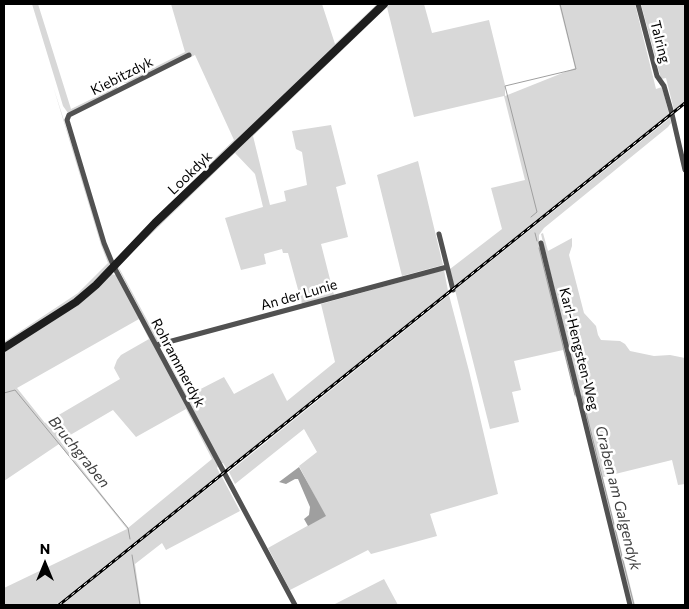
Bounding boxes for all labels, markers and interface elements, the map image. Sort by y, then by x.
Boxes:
street label: Talring [647,19,673,65]
street label: Kiebitzdyk [88,53,156,99]
street label: Lookdyk [164,148,216,198]
street label: An der Lunie [259,276,339,314]
street label: Karl-Hengsten-Weg [556,286,602,412]
street label: Rohrammerdyk [148,316,208,410]
water label: Bruchgraben [45,412,113,492]
water label: Graben am Galgendyk [591,424,645,572]
north arrow [20,539,70,589]
text: N [40,540,50,557]

